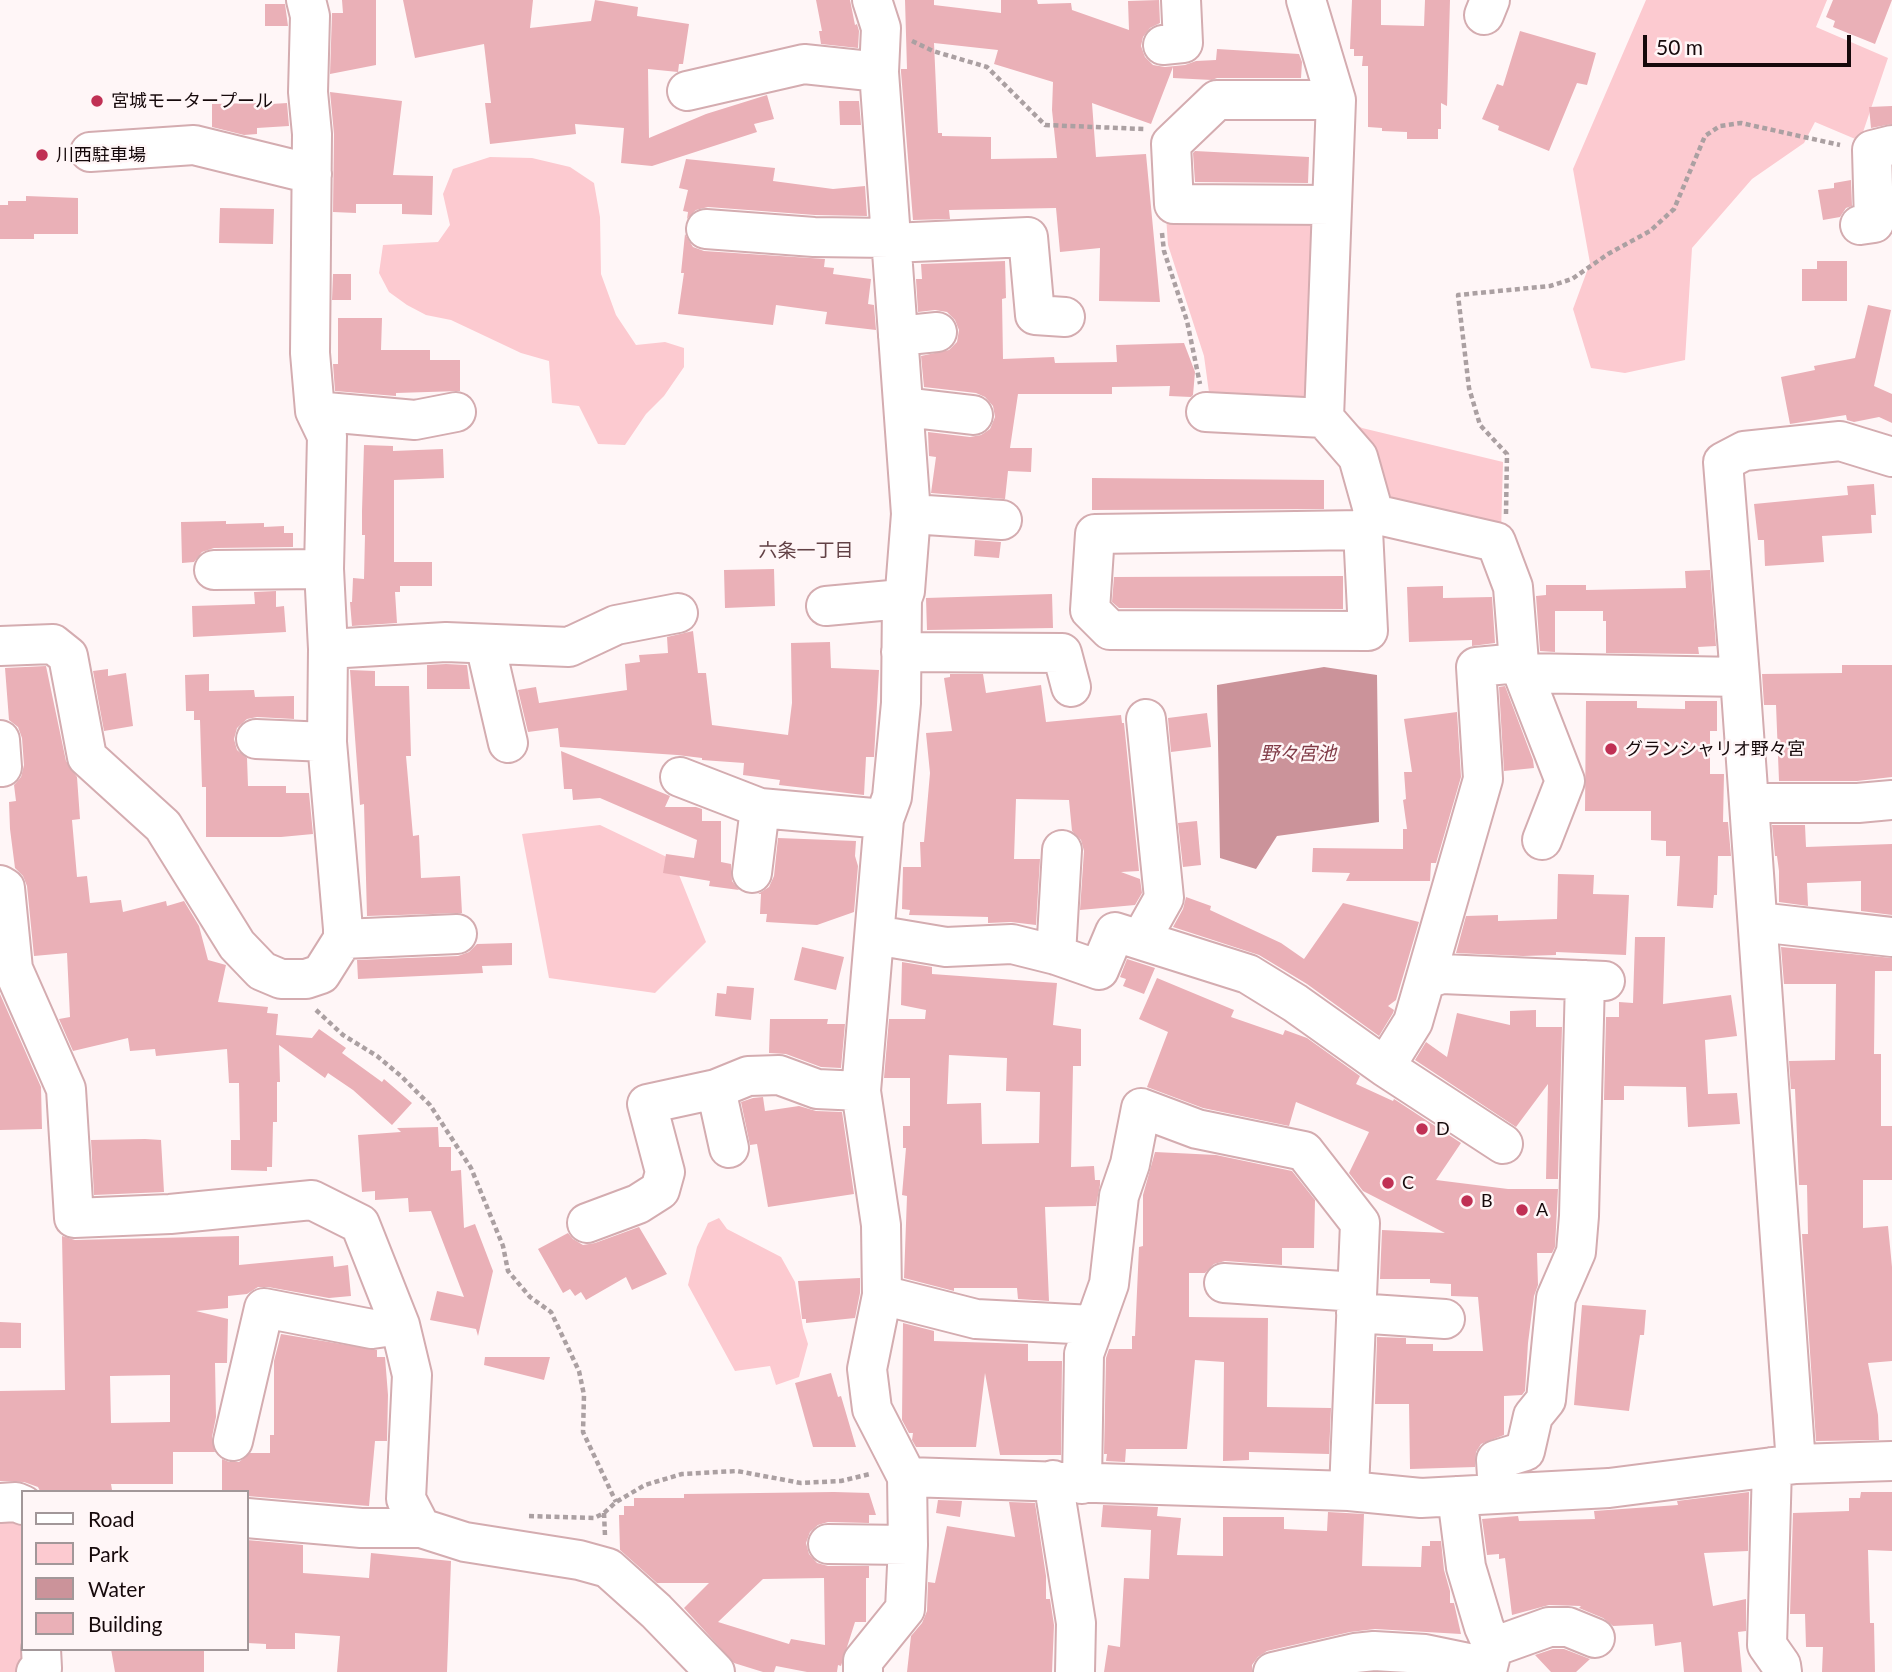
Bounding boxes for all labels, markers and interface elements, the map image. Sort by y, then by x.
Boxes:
scale bar [1647,21,1855,65]
text: 50 m [1656,34,1703,59]
place label: 宮城モータープール [111,90,273,112]
marker: 宮城モータープール [89,93,105,109]
place label: 川西駐車場 [56,144,146,166]
marker: 川西駐車場 [34,147,50,163]
district label: 六条一丁目 [759,540,853,562]
place label: グランシャリオ野々宮 [1625,738,1805,760]
marker: グランシャリオ野々宮 [1603,741,1619,757]
water label: 野々宮池 [1260,743,1336,765]
place label: D [1436,1118,1450,1140]
marker: D [1414,1121,1430,1137]
place label: C [1402,1172,1414,1194]
marker: C [1380,1175,1396,1191]
place label: B [1481,1190,1493,1212]
marker: B [1459,1193,1475,1209]
place label: A [1536,1199,1548,1221]
marker: A [1514,1202,1530,1218]
legend [21,1490,248,1651]
text: Road [88,1506,135,1531]
text: Park [88,1541,129,1566]
text: Water [88,1576,145,1601]
text: Building [88,1611,163,1636]

